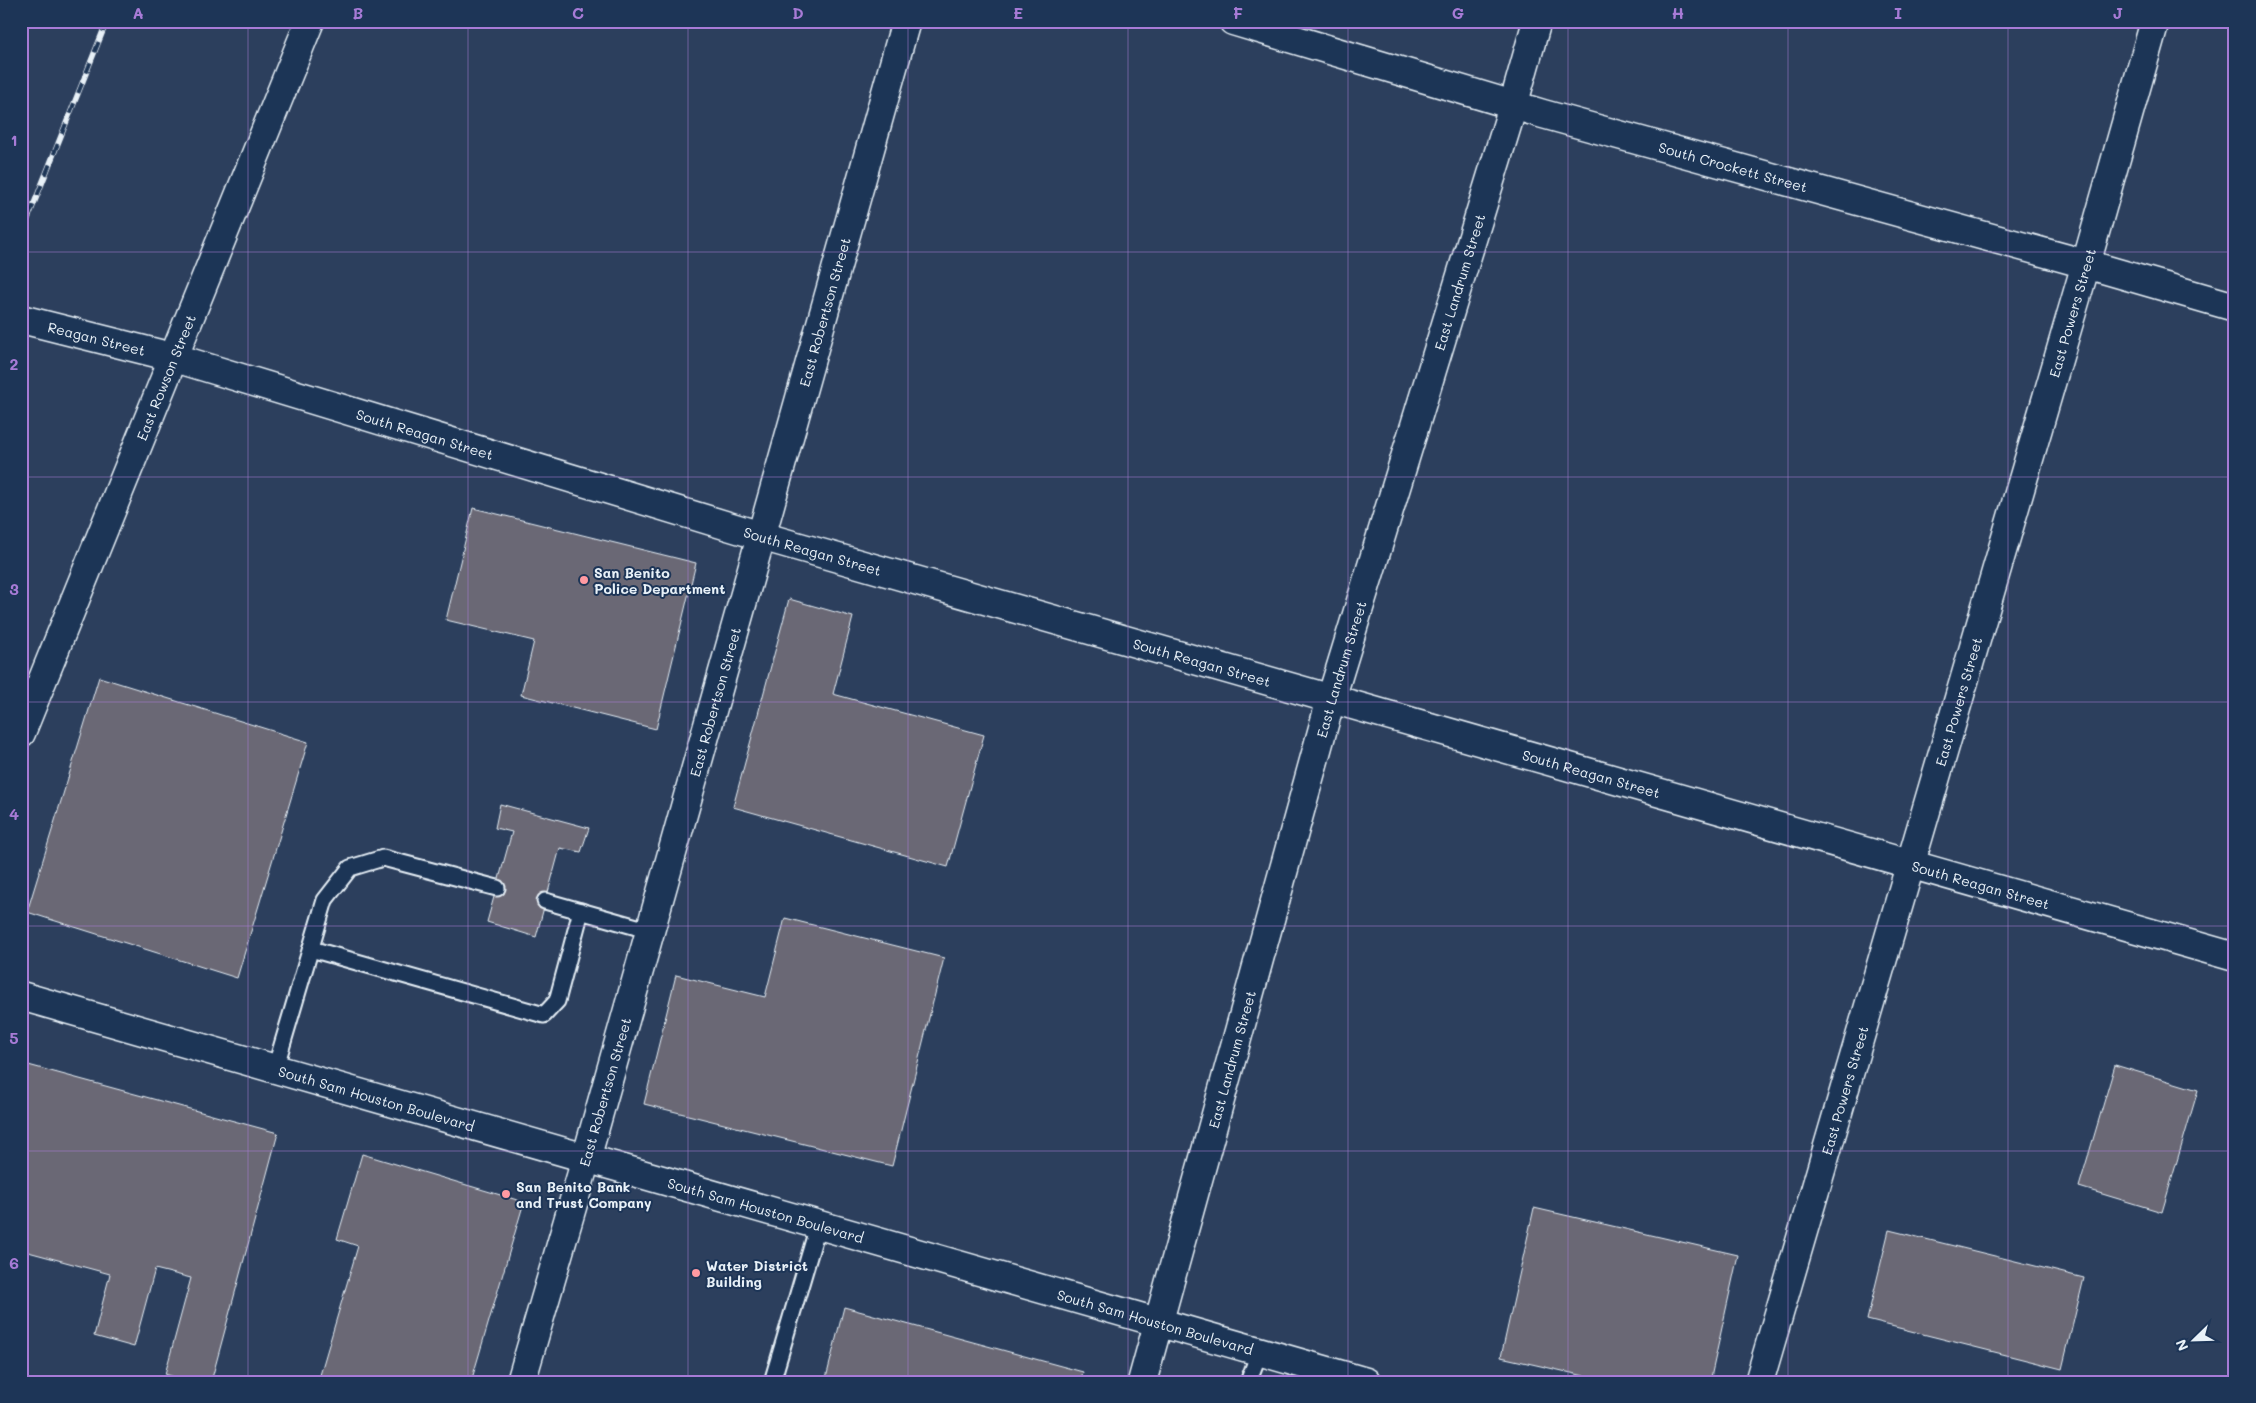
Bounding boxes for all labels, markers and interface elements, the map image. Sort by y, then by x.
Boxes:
text: A [132,2,144,23]
text: B [353,2,363,23]
text: C [572,2,584,23]
text: D [792,2,804,23]
text: E [1013,2,1023,23]
text: F [1233,2,1243,23]
text: G [1452,2,1464,23]
text: H [1672,2,1684,23]
text: I [1894,2,1902,23]
text: J [2113,2,2123,23]
text: 1 [10,129,18,150]
street label: South Crockett Street [1657,137,1810,196]
street label: East Landrum Street [1429,211,1489,353]
street label: East Robertson Street [794,235,854,389]
street label: East Powers Street [2044,246,2099,380]
street label: East Rowson Street [131,311,199,443]
street label: Reagan Street [46,317,148,359]
text: 2 [10,353,19,374]
street label: South Reagan Street [354,404,496,464]
street label: South Reagan Street [741,522,884,579]
place label: San Benito Police Department [594,563,725,598]
marker: San Benito Police Department [578,574,590,586]
text: 3 [9,578,19,599]
street label: East Landrum Street [1311,598,1370,740]
street label: East Robertson Street [685,625,745,779]
street label: South Reagan Street [1131,633,1273,691]
street label: East Powers Street [1930,635,1986,768]
street label: South Reagan Street [1520,744,1663,802]
text: 4 [9,803,19,824]
street label: South Reagan Street [1910,856,2052,913]
street label: East Landrum Street [1203,988,1259,1130]
street label: East Robertson Street [575,1015,635,1169]
street label: East Powers Street [1816,1023,1872,1157]
text: 5 [9,1027,19,1048]
street label: South Sam Houston Boulevard [276,1061,477,1135]
street label: South Sam Houston Boulevard [666,1173,866,1247]
place label: San Benito Bank and Trust Company [516,1177,652,1212]
marker: San Benito Bank and Trust Company [500,1188,512,1200]
text: 6 [9,1252,19,1273]
place label: Water District Building [706,1256,808,1291]
marker: Water District Building [690,1267,702,1279]
street label: South Sam Houston Boulevard [1055,1284,1256,1359]
north arrow [2168,1316,2218,1366]
text: N [2171,1337,2192,1354]

